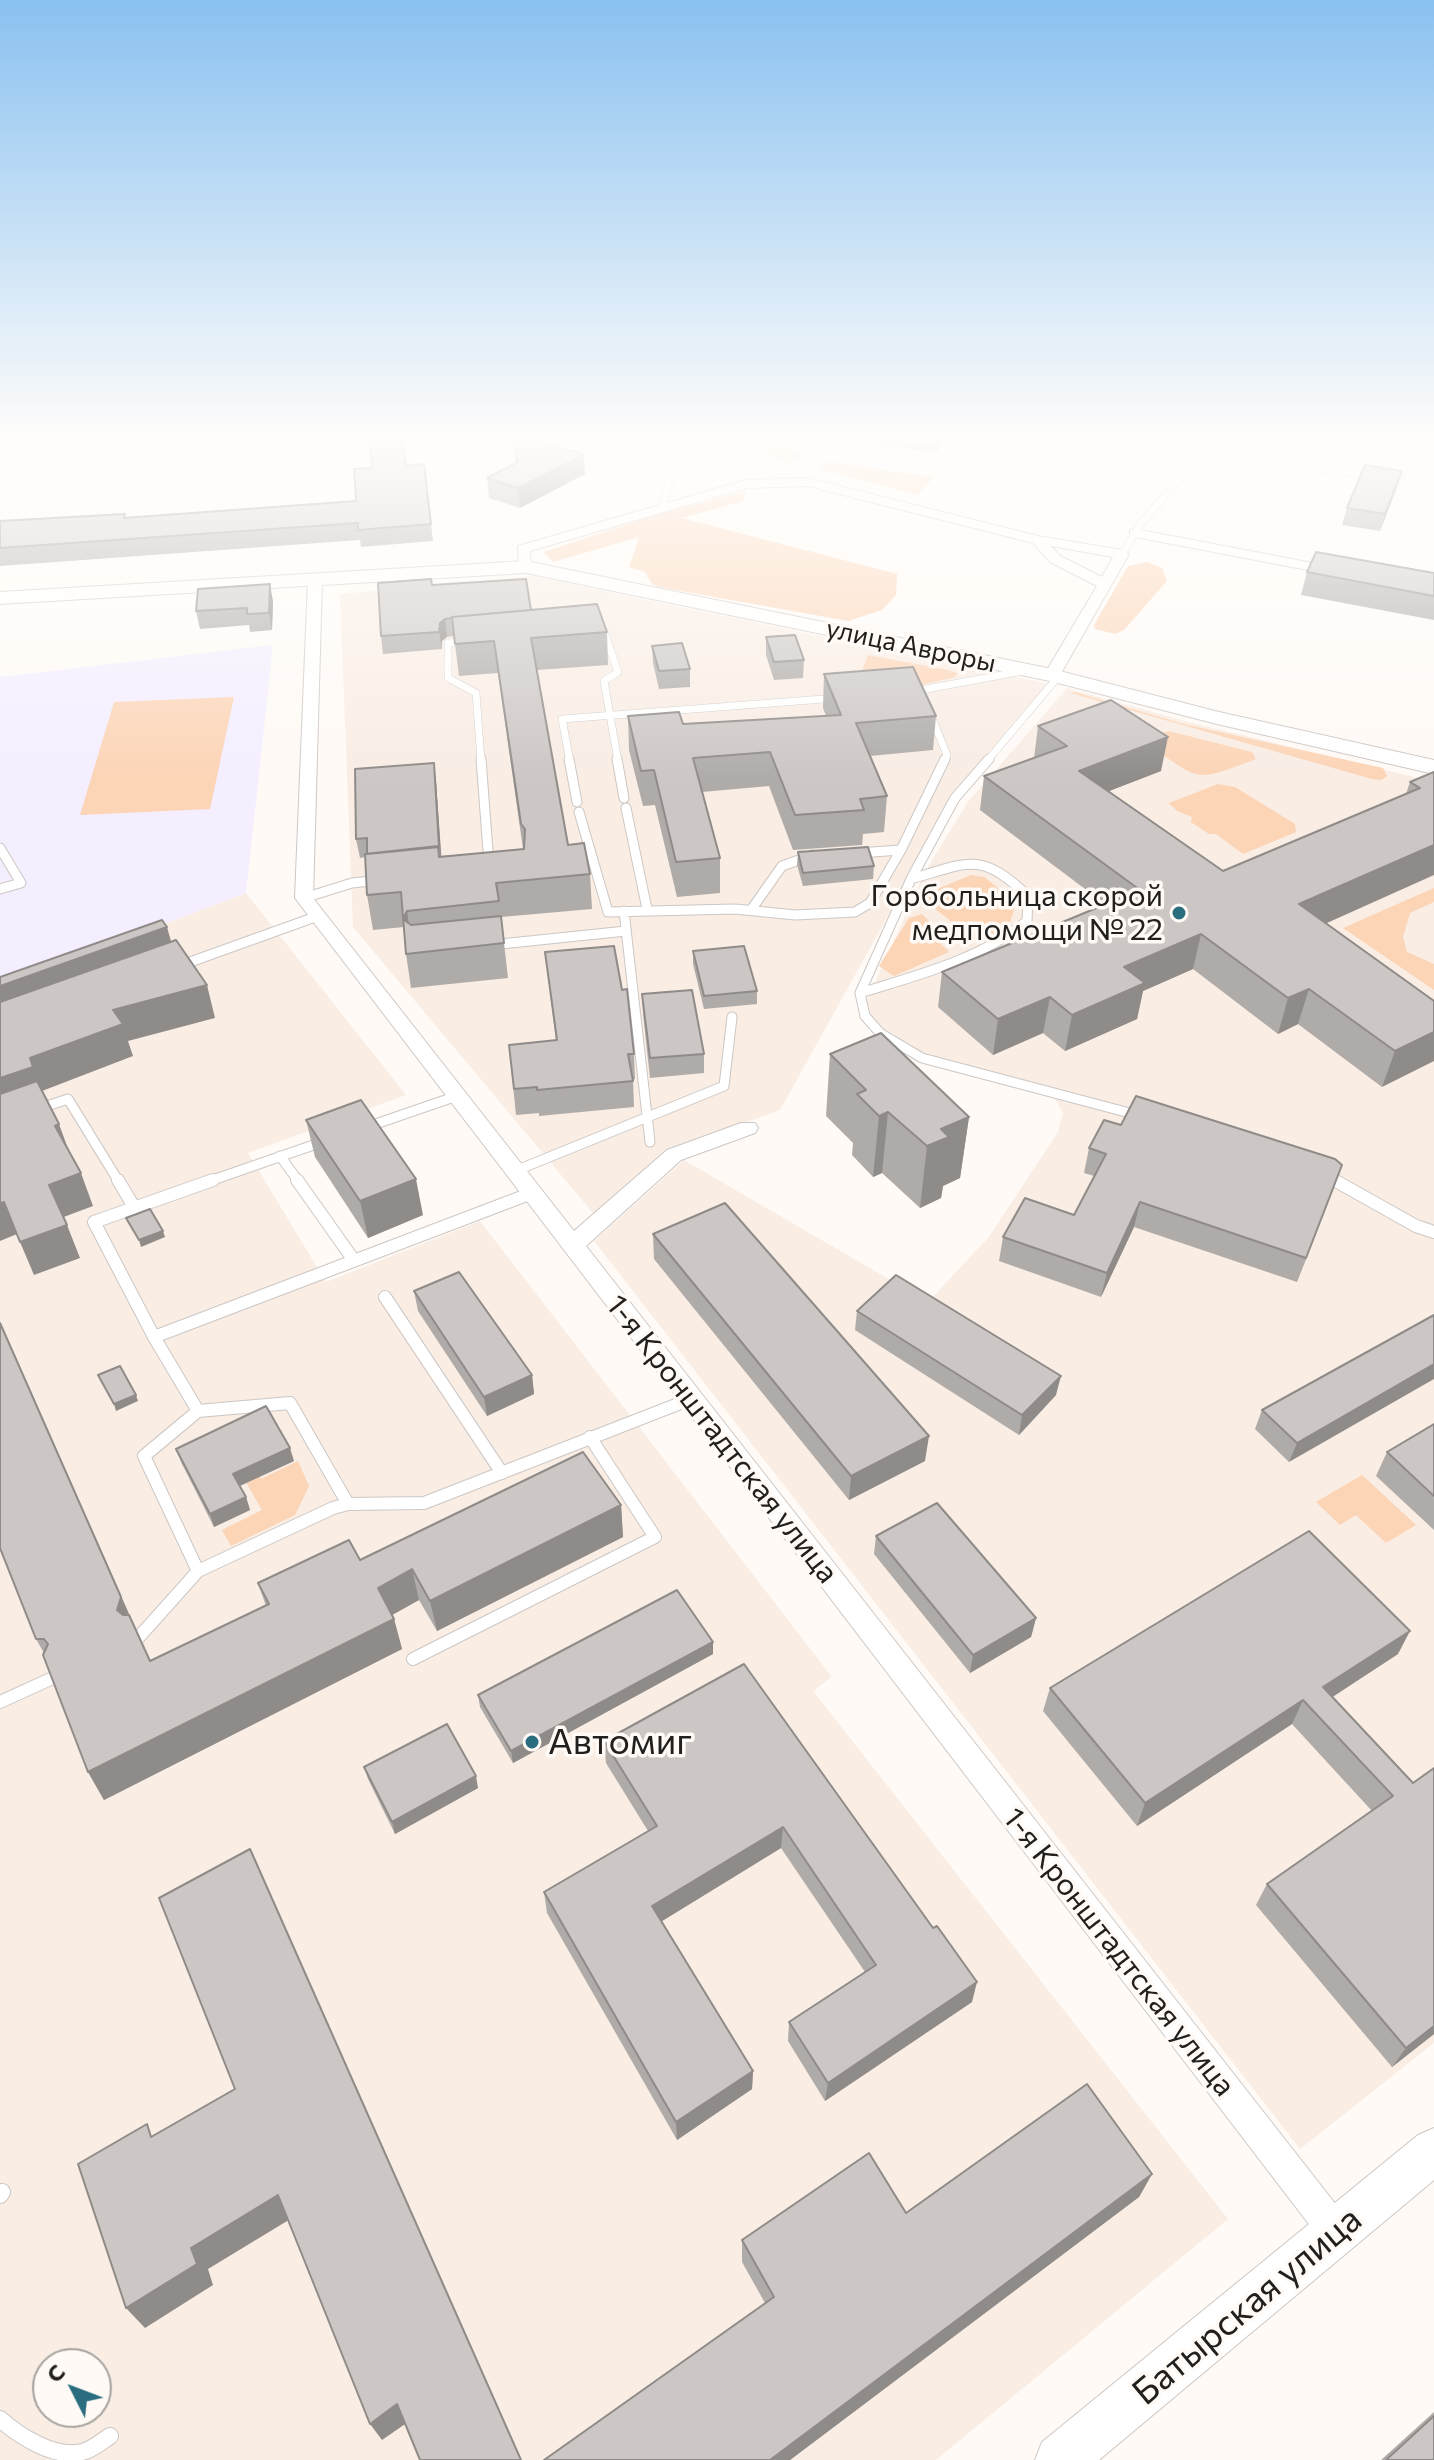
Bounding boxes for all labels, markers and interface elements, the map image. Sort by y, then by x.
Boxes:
street label: улица Авроры [823,613,999,679]
place label: Горбольница скорой медпомощи № 22 [870,878,1163,948]
marker: Горбольница скорой медпомощи № 22 [1170,904,1188,922]
street label: 1-я Кронштадтская улица [598,1288,846,1590]
place label: Автомиг [548,1720,692,1764]
marker: Автомиг [523,1733,541,1751]
street label: 1-я Кронштадтская улица [995,1801,1243,2103]
street label: Батырская улица [1124,2198,1370,2414]
north arrow [32,2348,112,2428]
text: С [40,2358,70,2388]

